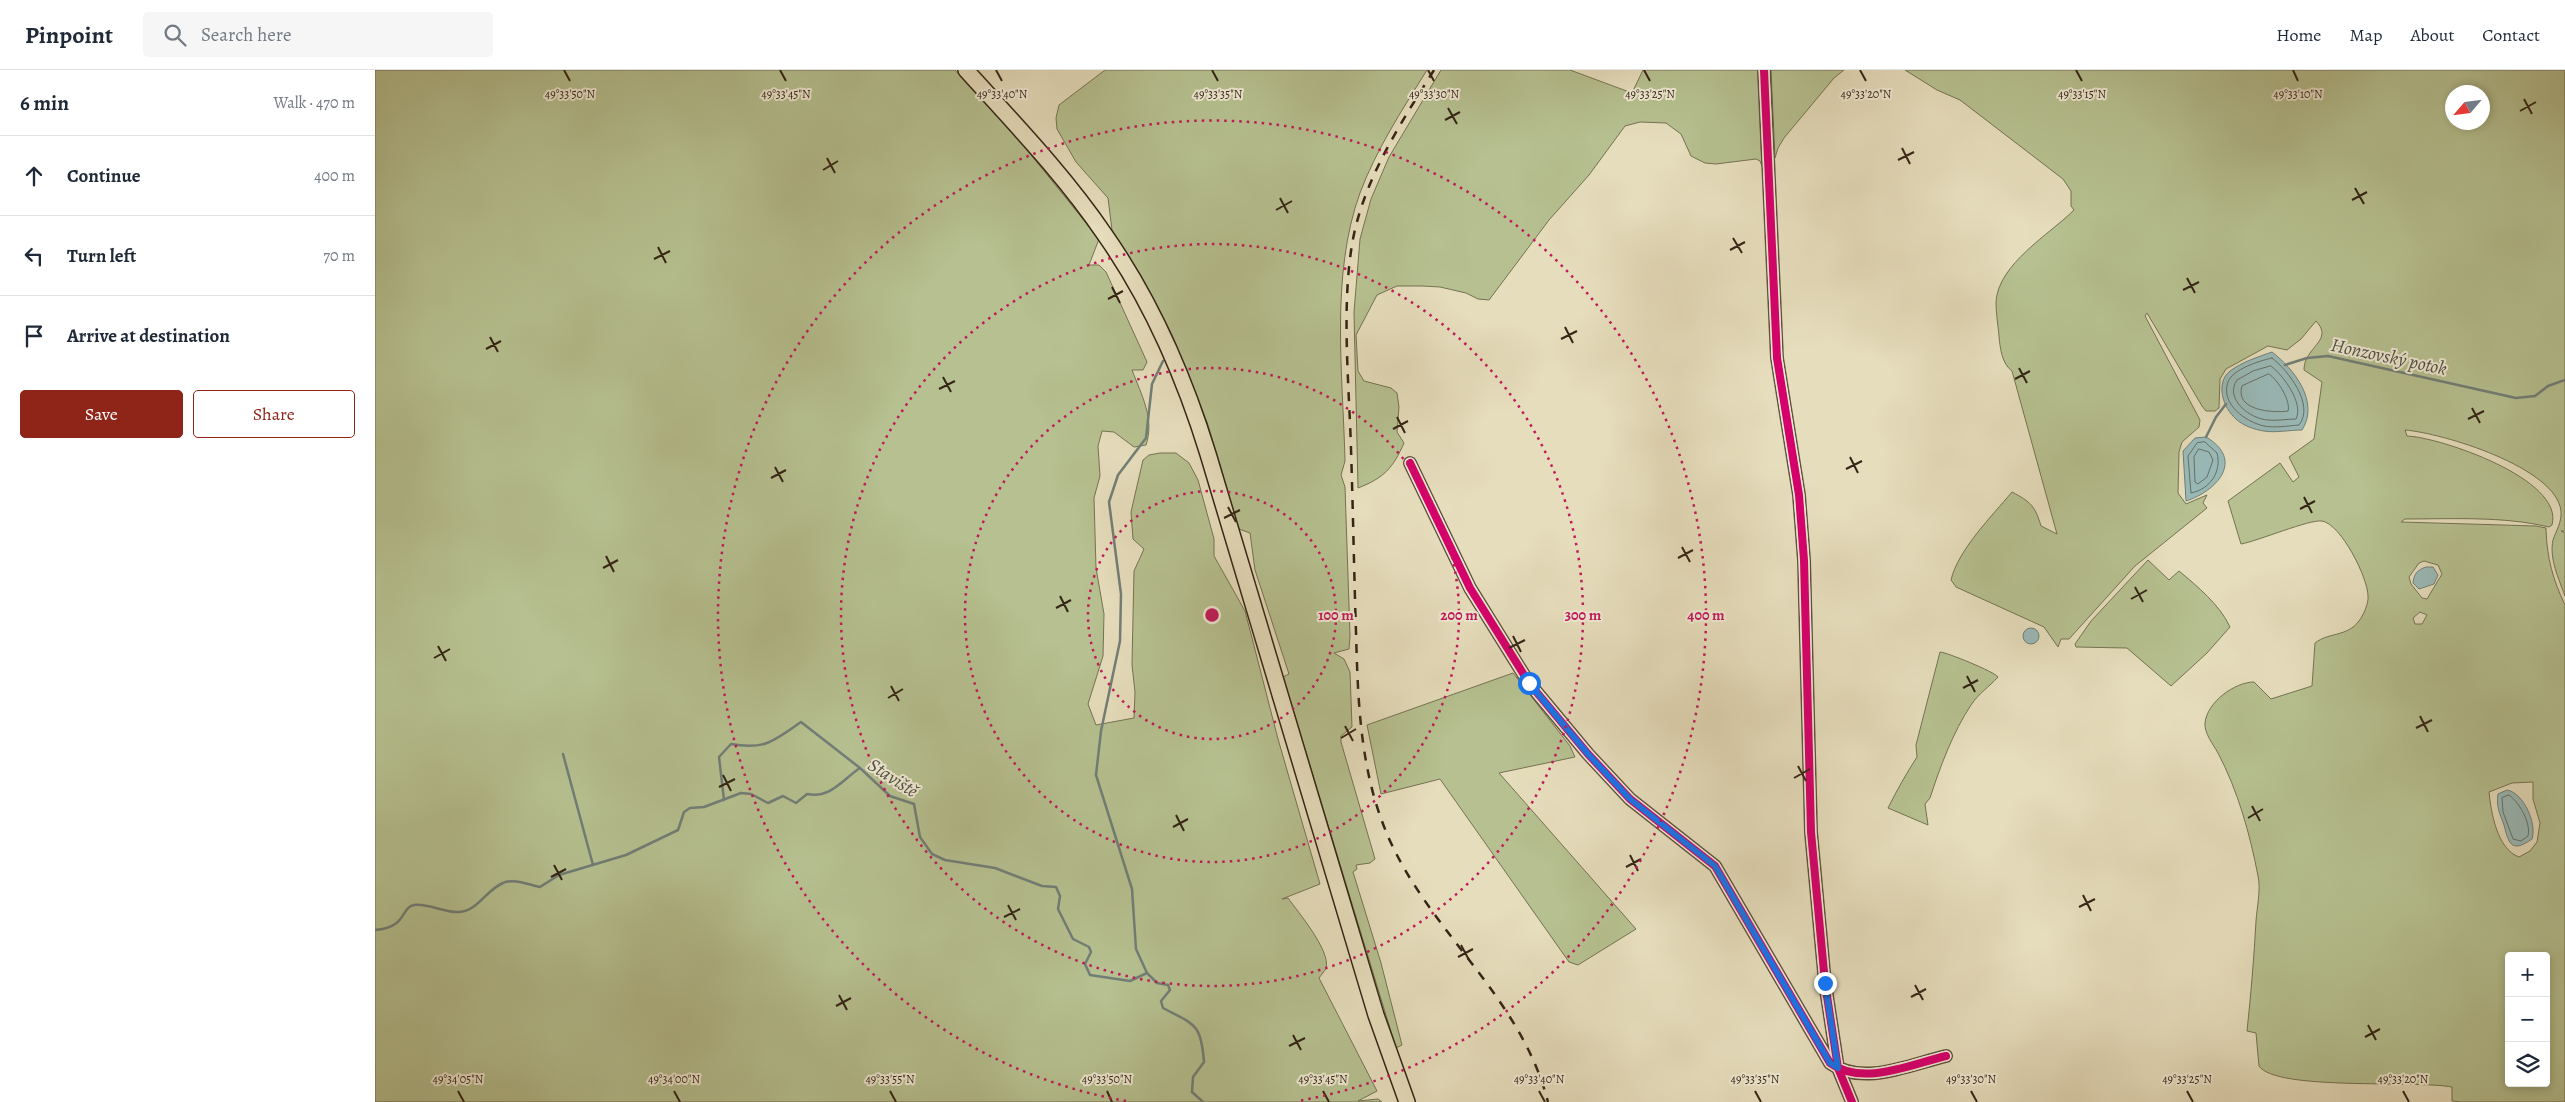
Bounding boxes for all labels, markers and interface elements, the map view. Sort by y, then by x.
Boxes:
search box [143,12,493,57]
text: Pinpoint [25,19,113,51]
icon: search [161,21,189,49]
text: Search here [201,22,291,48]
text: Home [2276,23,2321,47]
text: Map [2349,23,2382,47]
text: About [2410,23,2454,47]
text: Contact [2482,23,2540,47]
north arrow [2445,85,2490,130]
text: 49°33'50"N [545,86,596,102]
text: 49°33'45"N [761,86,811,102]
text: 49°33'40"N [977,86,1028,102]
text: 49°33'35"N [1194,86,1243,102]
text: 49°33'30"N [1409,86,1459,102]
text: 49°33'25"N [1625,86,1675,102]
text: 49°33'20"N [1841,86,1892,102]
text: 49°33'15"N [2058,86,2106,102]
text: 49°33'10"N [2273,86,2323,102]
text: 6 min [20,89,69,117]
text: Walk · 470 m [274,92,355,114]
icon: ahead [20,162,48,190]
text: Continue [67,163,141,189]
text: 400 m [314,165,355,187]
icon: left [20,242,48,270]
text: Turn left [67,243,136,269]
text: 70 m [323,245,355,267]
icon: arrive [20,322,48,350]
text: Arrive at destination [67,323,230,349]
water label: Honzovský potok [2329,332,2449,382]
button: Save [20,390,183,438]
button: Share [193,390,355,438]
text: 100 m [1318,605,1354,625]
text: 200 m [1440,605,1478,625]
text: 300 m [1565,605,1602,625]
text: 400 m [1687,605,1725,625]
centre of rings [1203,606,1221,624]
route start [1518,672,1541,695]
water label: Staviště [863,752,924,805]
map controls [2505,952,2550,1087]
button: + [2505,952,2550,997]
route end [1814,972,1837,995]
button: − [2505,997,2550,1042]
button: layers [2505,1042,2550,1087]
text: 49°34'05"N [433,1071,484,1087]
text: 49°34'00"N [648,1071,700,1087]
text: 49°33'55"N [865,1071,915,1087]
text: 49°33'50"N [1082,1071,1133,1087]
text: 49°33'45"N [1298,1071,1348,1087]
text: 49°33'40"N [1514,1071,1565,1087]
text: 49°33'35"N [1731,1071,1780,1087]
text: 49°33'30"N [1946,1071,1996,1087]
text: 49°33'25"N [2162,1071,2212,1087]
text: 49°33'20"N [2378,1071,2429,1087]

